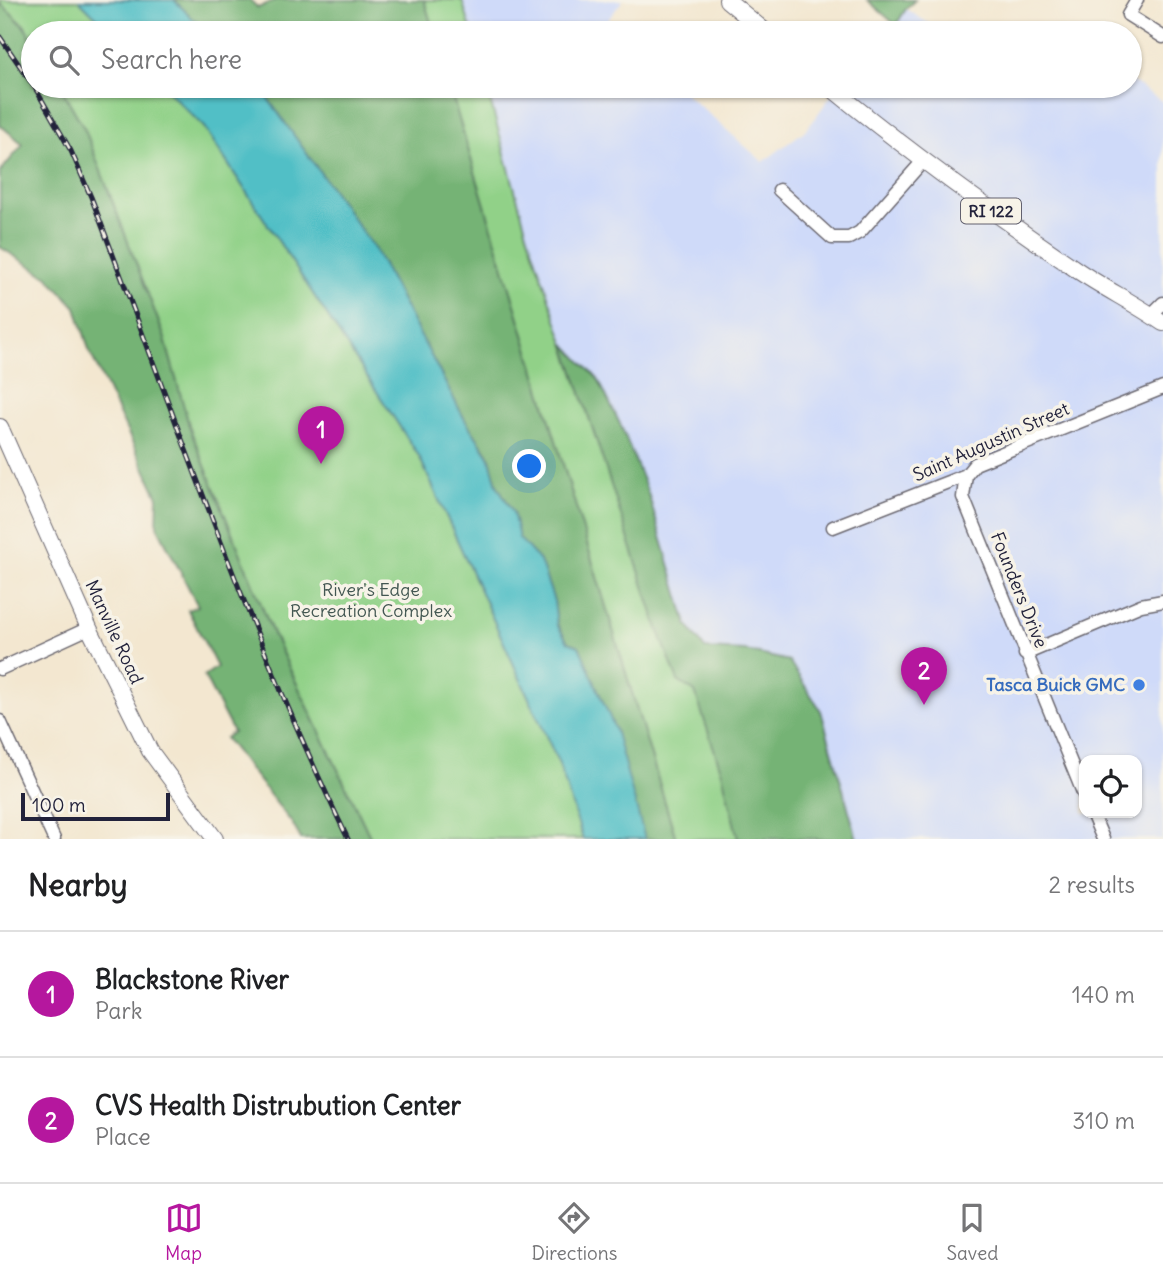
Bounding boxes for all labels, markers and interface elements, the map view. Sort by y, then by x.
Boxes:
search box [21,21,1142,98]
icon: search [45,41,83,79]
text: Search here [101,43,242,76]
road number: RI 122 [961,198,1021,224]
street label: Saint Augustin Street [909,397,1072,486]
pin: 1 [298,406,344,464]
your location [512,449,546,483]
street label: Founders Drive [986,528,1053,651]
street label: Manville Road [80,576,149,688]
park label: River's Edge Recreation Complex [290,578,452,622]
pin: 2 [901,647,947,705]
place label: Tasca Buick GMC [986,673,1125,696]
marker: Tasca Buick GMC [1131,677,1147,693]
map controls [1079,755,1142,818]
button: locate [1079,755,1142,818]
scale bar [21,790,170,822]
text: 100 m [32,793,86,817]
text: Nearby [28,866,128,904]
text: 2 results [1049,870,1135,899]
text: Blackstone River [95,963,289,996]
text: 1 [46,980,56,1009]
text: 140 m [1072,980,1135,1009]
text: Park [95,996,143,1025]
text: CVS Health Distrubution Center [95,1089,461,1122]
text: 2 [45,1106,57,1135]
text: 310 m [1072,1106,1135,1135]
text: Place [95,1122,151,1151]
tab: Map [165,1199,203,1265]
tab: Directions [532,1199,617,1265]
tab: Saved [946,1199,998,1265]

